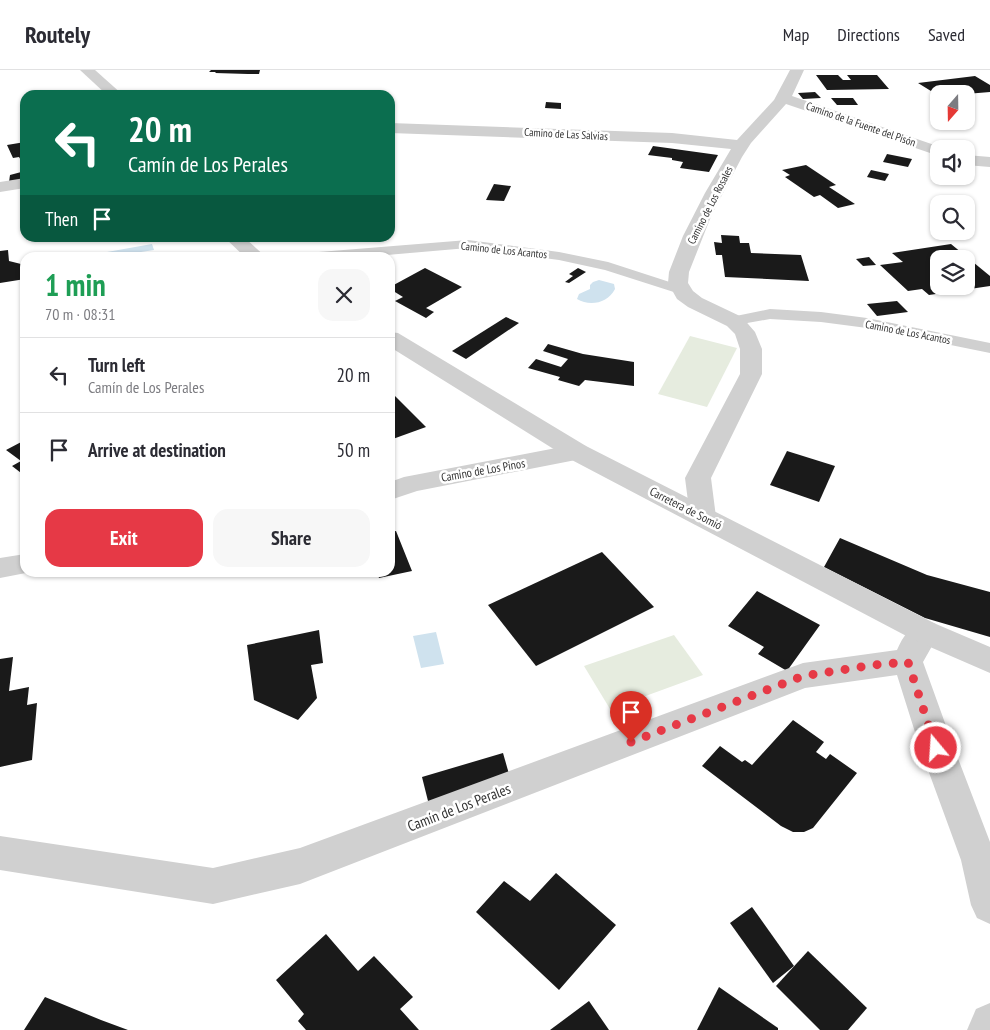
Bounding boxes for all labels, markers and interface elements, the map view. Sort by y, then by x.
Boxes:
text: Routely [25,19,90,50]
text: Map [783,23,809,46]
text: Directions [837,23,900,46]
text: Saved [928,23,965,46]
north arrow [930,85,975,130]
map controls [930,85,975,295]
street label: Camino de la Fuente del Pisón [804,99,918,149]
text: 20 m [128,106,192,152]
icon: left [45,110,110,175]
street label: Camino de Las Salvias [524,125,608,143]
button: sound [930,140,975,185]
text: Camín de Los Perales [128,150,288,178]
street label: Camino de Los Rosales [684,163,736,246]
button: search [930,195,975,240]
icon: arrive [88,205,116,233]
text: Then [45,207,78,231]
street label: Camino de Los Acantos [460,239,548,262]
button: layers [930,250,975,295]
text: 1 min [45,265,106,304]
button: close [318,269,370,321]
text: 70 m · 08:31 [45,304,116,324]
street label: Camino de Los Acantos [864,317,952,347]
text: Turn left [88,353,145,377]
icon: left [45,361,73,389]
text: 20 m [337,363,370,387]
text: Camín de Los Perales [88,377,204,397]
icon: arrive [45,436,73,464]
text: Arrive at destination [88,438,226,462]
text: 50 m [337,438,370,462]
street label: Camino de Los Pinos [440,455,526,485]
street label: Carretera de Somió [647,483,725,533]
button: Exit [45,509,203,567]
button: Share [213,509,370,567]
pin [610,691,652,742]
icon: arrive [617,698,645,726]
position arrow [909,721,961,773]
street label: Camín de Los Perales [405,779,513,835]

